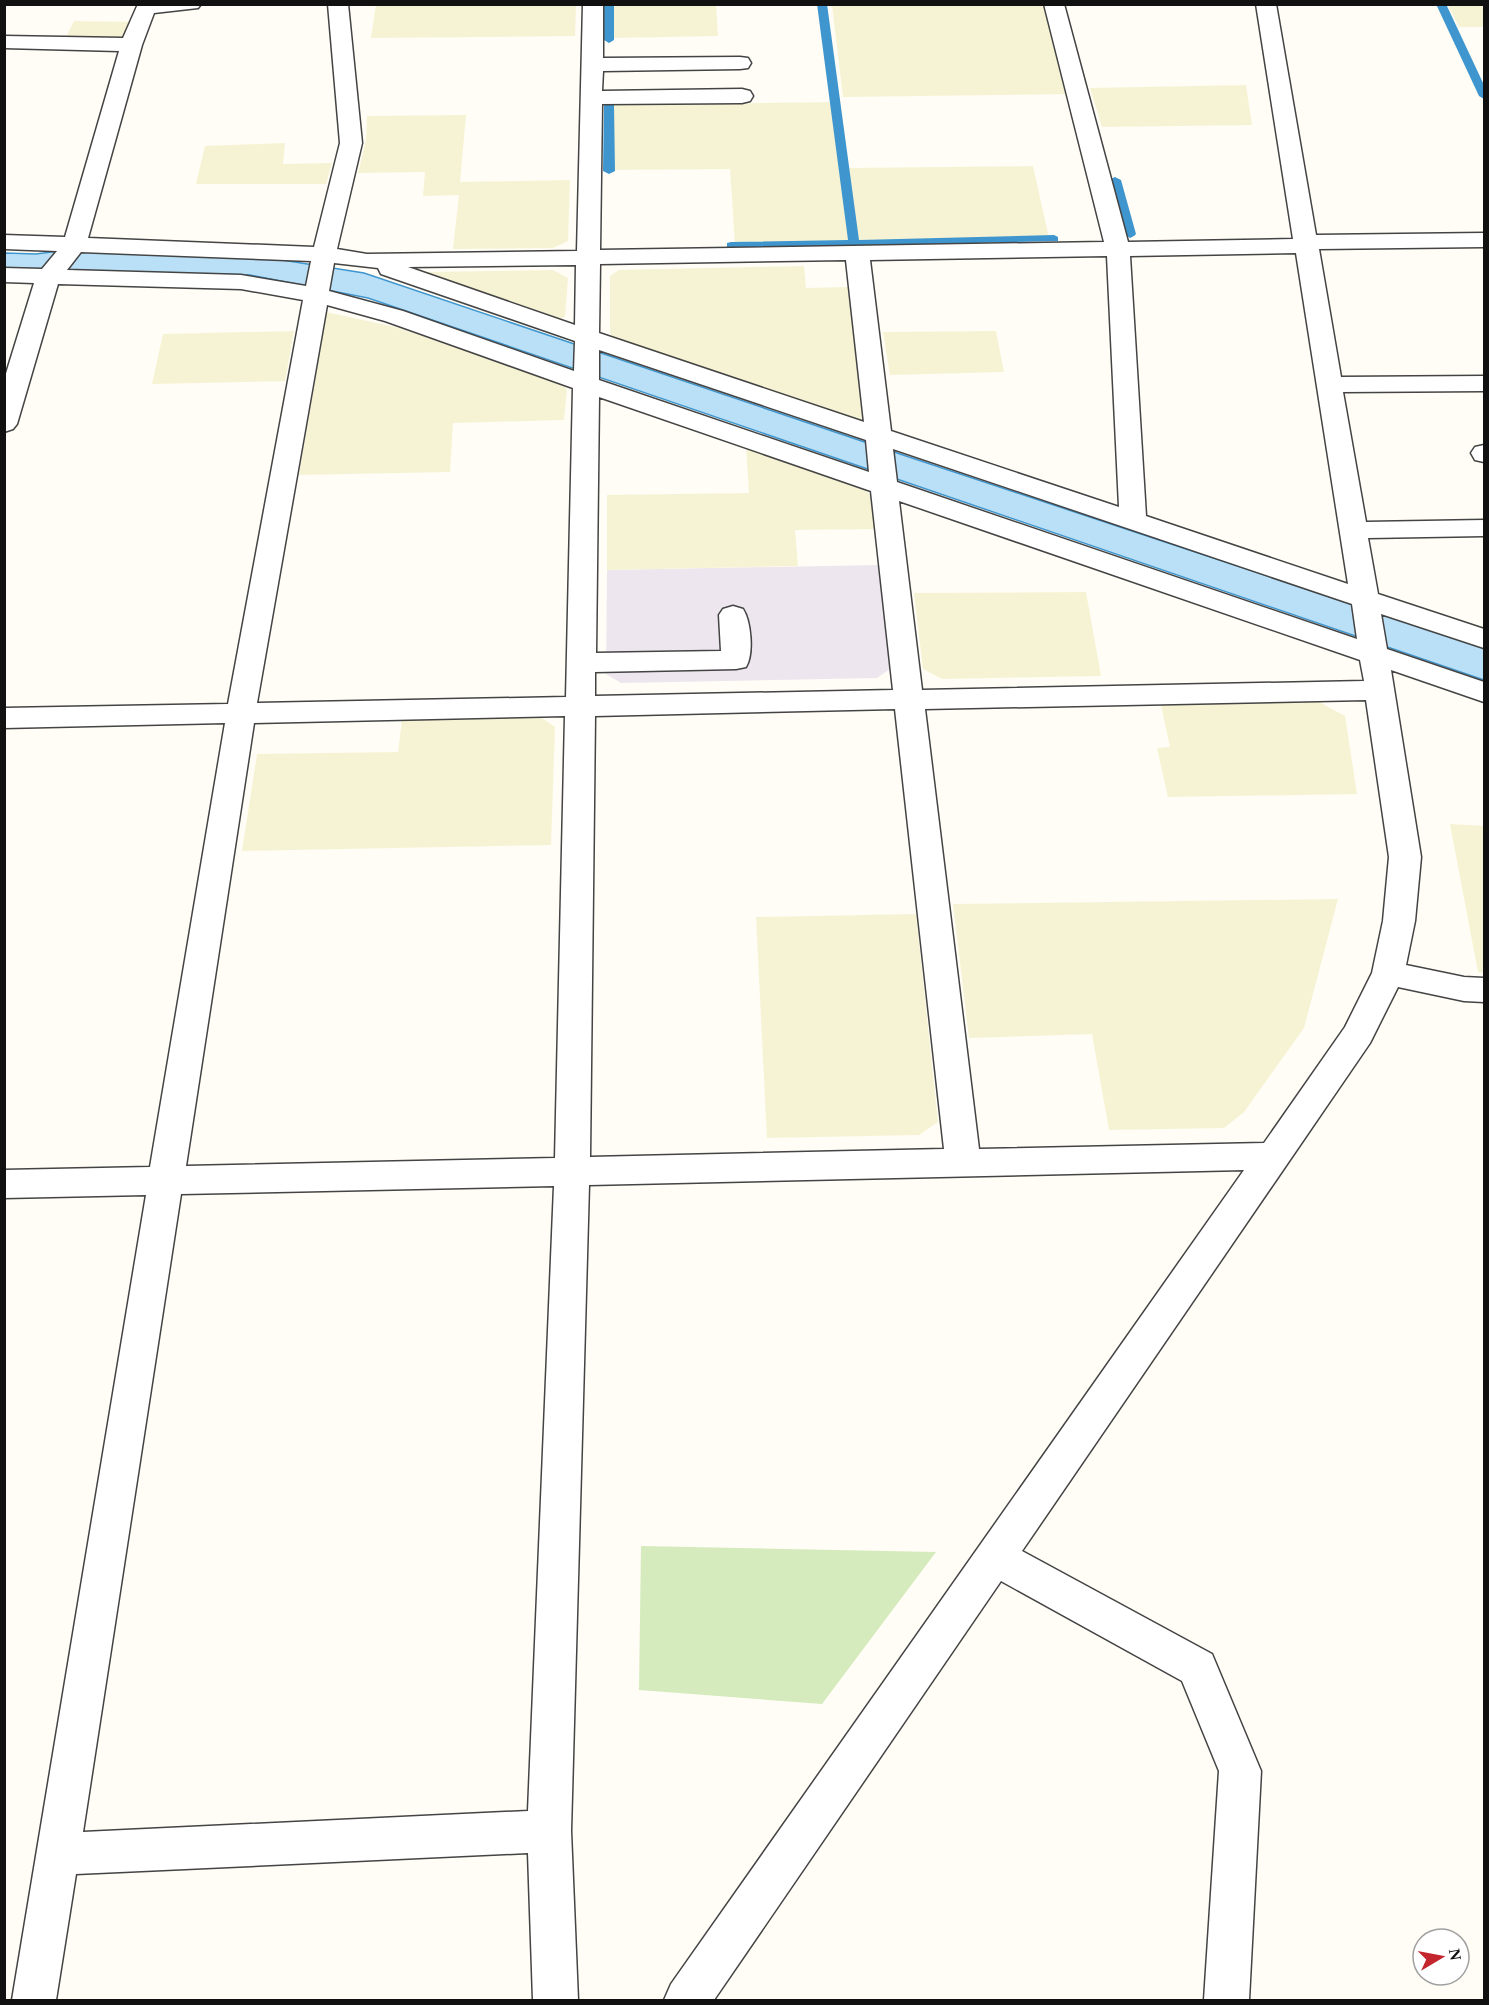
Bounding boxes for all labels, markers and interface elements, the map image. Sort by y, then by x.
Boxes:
north arrow [1411,1927,1471,1987]
text: N [1446,1947,1465,1962]

